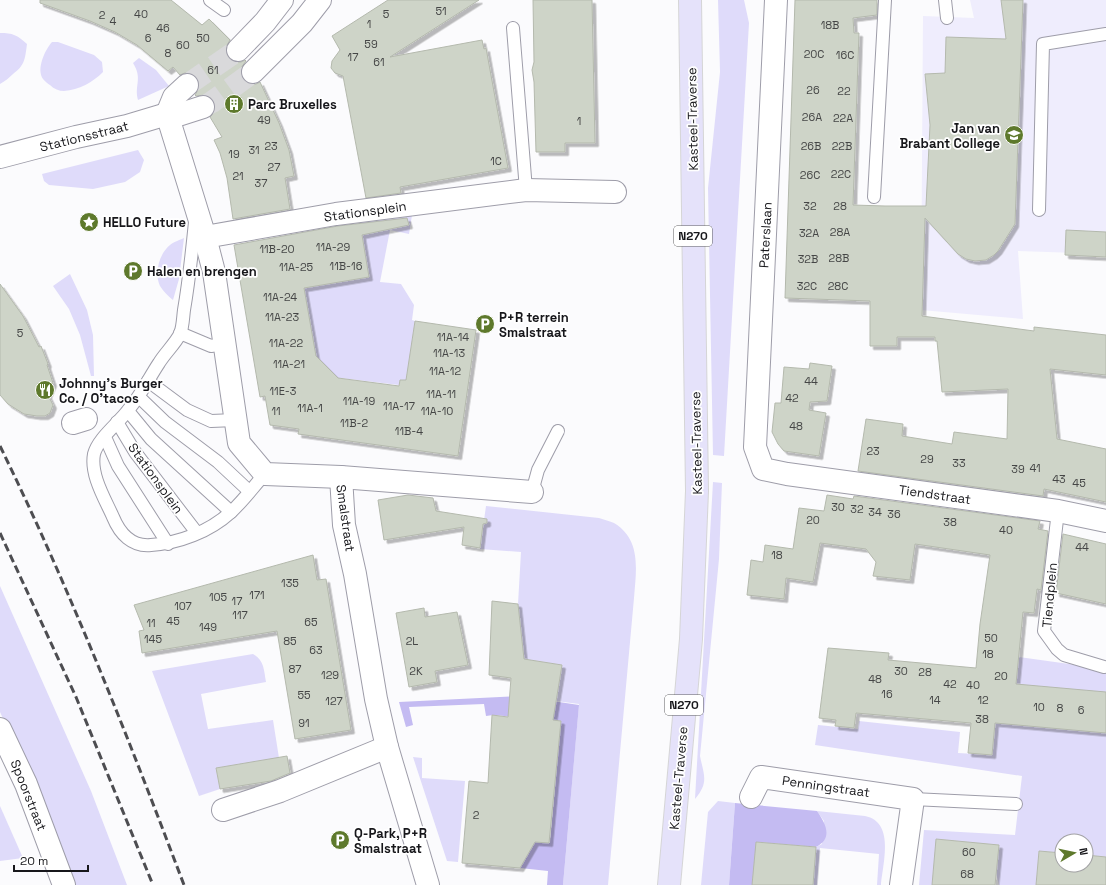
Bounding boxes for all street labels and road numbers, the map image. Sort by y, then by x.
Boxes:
street label: Kasteel-Traverse [683,67,702,171]
street label: Stationsstraat [38,117,130,156]
street label: Stationsplein [323,197,408,226]
street label: Paterslaan [755,202,776,268]
road number: N270 [674,226,712,246]
street label: Kasteel-Traverse [687,391,706,495]
street label: Stationsplein [124,440,187,517]
street label: Tiendstraat [898,481,972,508]
street label: Smalstraat [332,483,359,553]
street label: Tiendplein [1038,562,1061,628]
road number: N270 [665,695,703,715]
street label: Kasteel-Traverse [666,726,691,830]
street label: Spoorstraat [7,757,50,833]
street label: Penningstraat [781,772,871,801]

